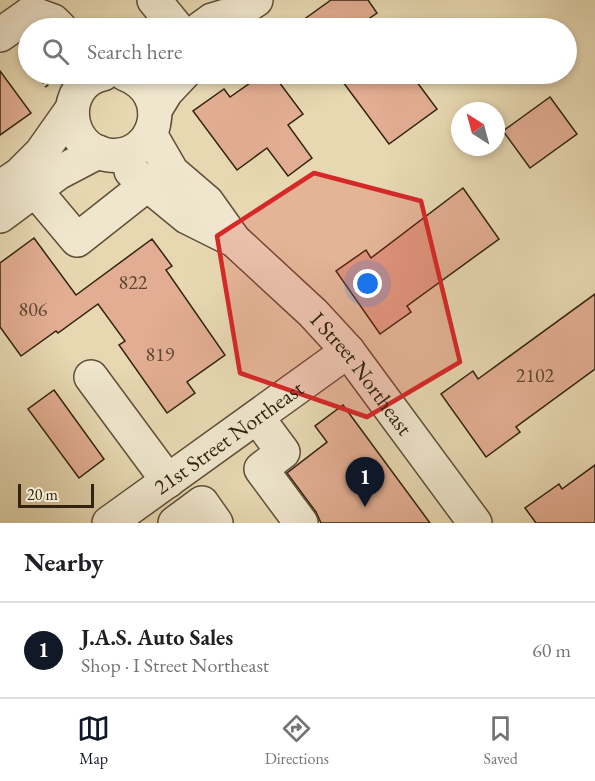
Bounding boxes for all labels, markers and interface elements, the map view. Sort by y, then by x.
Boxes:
search box [18,18,577,84]
icon: search [39,35,72,68]
text: Search here [87,37,182,66]
north arrow [451,102,505,156]
house number: 822 [119,269,148,295]
your location [353,269,382,298]
house number: 806 [19,296,48,322]
street label: I Street Northeast [304,305,420,441]
house number: 819 [146,341,175,367]
house number: 2102 [516,362,555,388]
street label: 21st Street Northeast [148,373,309,501]
pin: 1 [346,458,385,507]
scale bar [18,481,94,508]
text: 20 m [27,484,58,505]
text: Nearby [24,545,104,579]
text: J.A.S. Auto Sales [81,623,233,652]
text: 1 [38,637,49,663]
text: 60 m [532,637,571,663]
text: Shop · I Street Northeast [81,652,269,678]
tab: Map [77,712,110,769]
tab: Directions [265,712,329,769]
tab: Saved [483,712,518,769]

